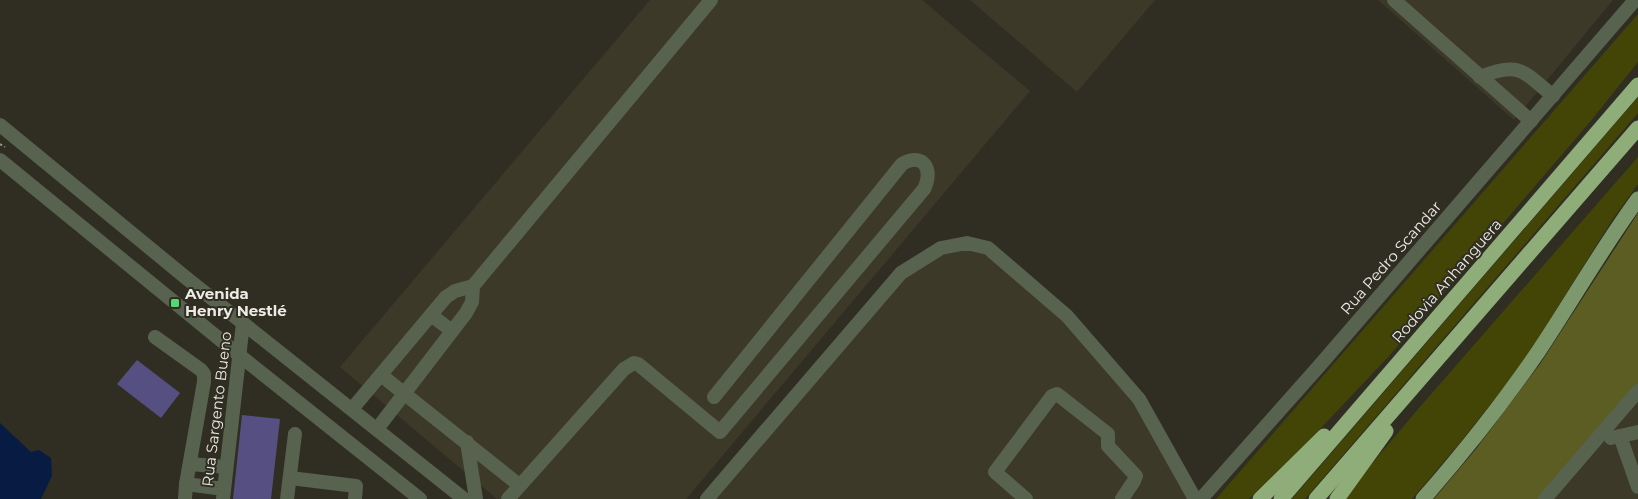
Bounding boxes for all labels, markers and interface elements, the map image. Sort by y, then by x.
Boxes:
street label: Rua Pedro Scandar [1336,197,1445,318]
street label: Rodovia Anhanguera [1388,215,1506,347]
place label: Avenida Henry Nestlé [184,284,287,320]
marker: Avenida Henry Nestlé [169,297,181,309]
street label: Rua Sargento Bueno [198,330,235,488]

